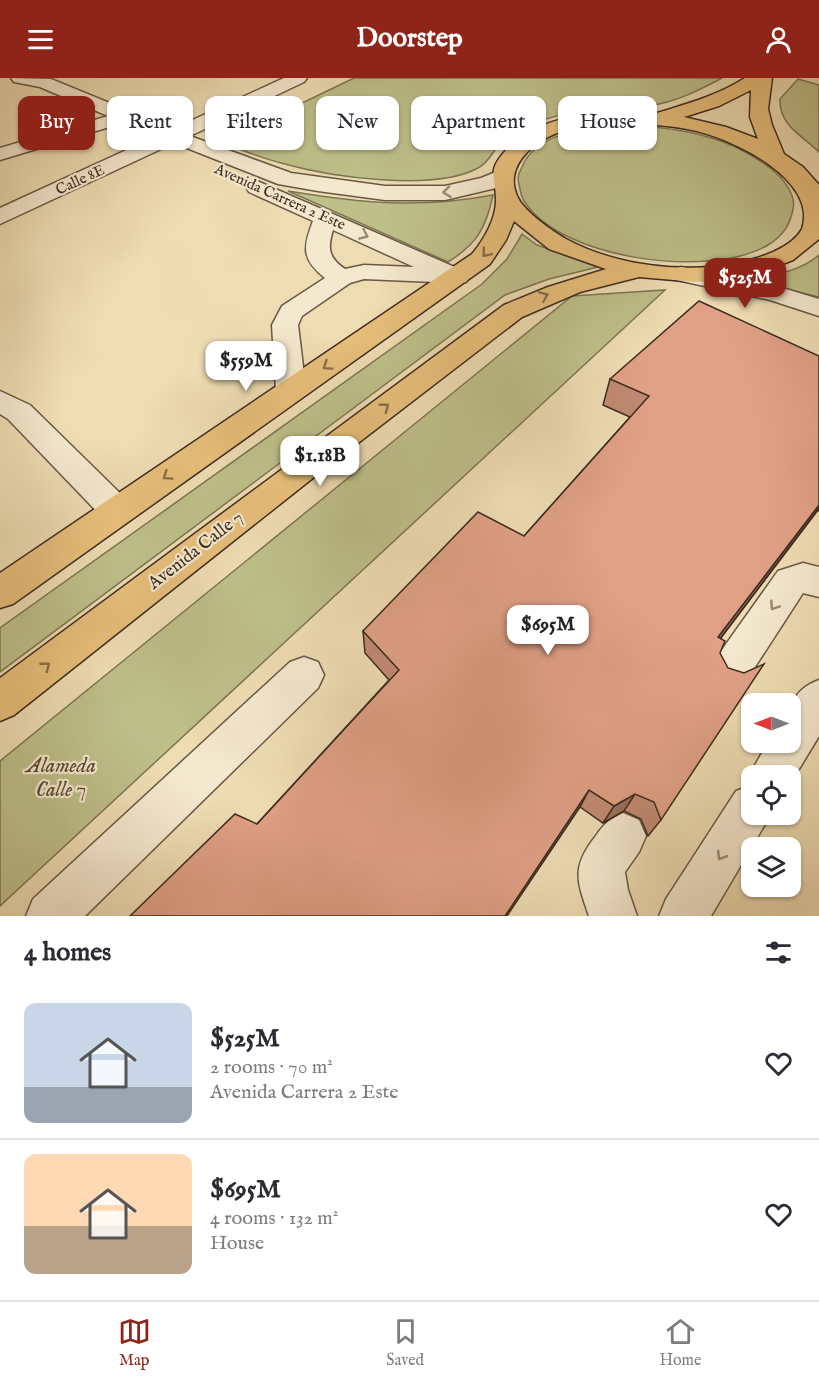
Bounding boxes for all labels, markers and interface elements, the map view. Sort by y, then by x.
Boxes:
text: Doorstep [356,22,463,56]
icon: menu [24,23,57,56]
icon: person [762,23,795,56]
chip: Buy [18,96,95,150]
chip: Rent [107,96,193,150]
chip: Filters [205,96,304,150]
chip: New [316,96,399,150]
chip: Apartment [411,96,546,150]
chip: House [558,96,657,150]
street label: Avenida Carrera 2 Este [211,159,349,234]
street label: Calle 8E [53,160,107,200]
one-way arrow [443,185,452,198]
one-way arrow [357,227,368,239]
one-way arrow [482,246,493,257]
pin: $525M [703,258,787,309]
text: $525M [718,265,772,290]
one-way arrow [538,291,549,303]
pin: $559M [204,341,288,392]
text: $559M [219,348,273,373]
one-way arrow [323,359,334,370]
one-way arrow [378,404,389,415]
pin: $1.18B [271,436,369,487]
text: $1.18B [294,443,346,468]
one-way arrow [162,469,173,480]
street label: Avenida Calle 7 [143,507,248,596]
one-way arrow [770,599,781,610]
pin: $695M [506,605,590,656]
text: $695M [521,612,575,637]
one-way arrow [40,663,51,674]
north arrow [741,693,801,753]
map controls [741,693,801,897]
park label: Alameda Calle 7 [24,753,96,804]
button: locate [741,765,801,825]
button: layers [741,837,801,897]
one-way arrow [716,850,728,860]
text: 4 homes [24,936,111,969]
icon: filters [762,936,795,969]
text: $525M [210,1022,280,1055]
icon: home [72,1027,144,1099]
icon: heart [762,1047,795,1080]
text: 2 rooms · 70 m² [210,1055,333,1080]
text: Avenida Carrera 2 Este [210,1080,398,1105]
text: $695M [210,1173,281,1206]
icon: home [72,1178,144,1250]
icon: heart [762,1198,795,1231]
text: 4 rooms · 132 m² [210,1206,338,1231]
text: House [210,1231,264,1256]
tab: Map [118,1315,151,1371]
tab: Saved [386,1315,424,1371]
tab: Home [660,1315,701,1371]

